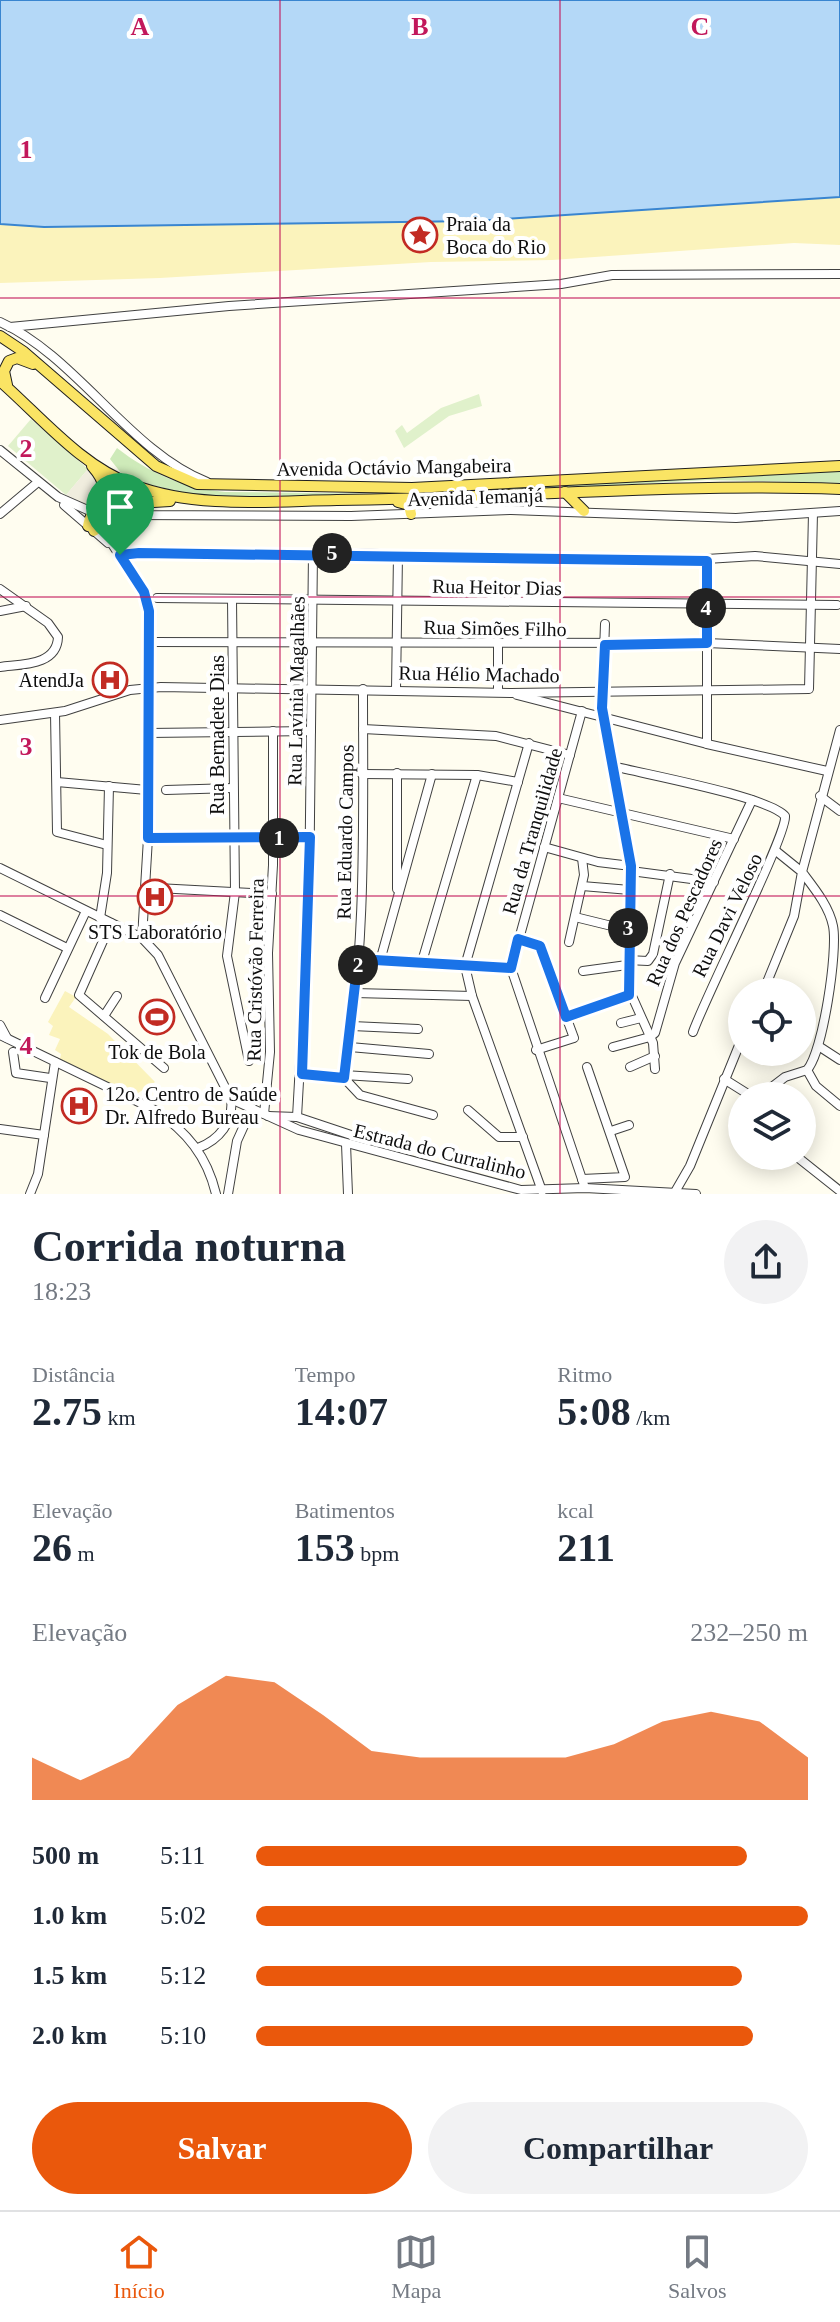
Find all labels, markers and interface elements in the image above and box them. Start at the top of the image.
text: A [131,12,150,41]
text: B [411,12,429,41]
text: C [691,12,709,41]
text: 1 [20,135,33,164]
place label: Praia da Boca do Rio [446,213,546,258]
place icon: Praia da Boca do Rio [401,216,439,254]
text: 2 [20,434,33,463]
street label: Avenida Octávio Mangabeira [276,454,512,481]
pin [86,473,154,555]
street label: Avenida Iemanjá [407,484,543,511]
icon: arrive [98,485,142,529]
pin: 5 [312,533,352,573]
text: 5 [327,540,338,565]
street label: Rua Heitor Dias [432,575,562,599]
pin: 4 [686,588,726,628]
text: 4 [701,595,712,620]
street label: Rua Lavínia Magalhães [283,596,310,786]
street label: Rua Simões Filho [423,616,567,640]
street label: Rua Bernadete Dias [206,655,228,815]
hospital icon: AtendJa [91,661,129,699]
street label: Rua Hélio Machado [398,662,560,686]
place label: AtendJa [18,669,84,691]
text: 3 [20,732,33,761]
street label: Rua Eduardo Campos [332,744,359,920]
street label: Rua da Tranquilidade [498,745,567,917]
pin: 1 [259,818,299,858]
text: 1 [274,825,285,850]
street label: Rua dos Pescadores [642,835,726,989]
street label: Rua Davi Veloso [687,849,767,981]
hospital icon: STS Laboratório [136,878,174,916]
street label: Rua Cristóvão Ferreira [242,878,268,1062]
pin: 3 [608,908,648,948]
text: 3 [623,915,634,940]
place label: STS Laboratório [88,921,222,943]
pin: 2 [338,945,378,985]
text: 2 [353,952,364,977]
map controls [728,978,816,1170]
button: locate [728,978,816,1066]
sports icon: Tok de Bola [138,998,176,1036]
text: 4 [20,1031,33,1060]
place label: Tok de Bola [108,1041,206,1063]
button: layers [728,1082,816,1170]
place label: 12o. Centro de Saúde Dr. Alfredo Bureau [105,1083,277,1128]
hospital icon: 12o. Centro de Saúde Dr. Alfredo Bureau [60,1087,98,1125]
street label: Estrada do Curralinho [352,1119,528,1183]
button: share [724,1220,808,1304]
text: Corrida noturna [32,1222,346,1271]
text: 18:23 [32,1277,91,1306]
text: Distância [32,1362,115,1387]
text: Tempo [295,1362,355,1387]
text: Ritmo [557,1362,612,1387]
text: 2.75 [32,1389,102,1434]
text: 14:07 [295,1389,388,1434]
text: 5:08 [557,1389,631,1434]
text: km [102,1405,136,1430]
text: /km [631,1405,670,1430]
text: Elevação [32,1498,113,1523]
text: Batimentos [295,1498,395,1523]
text: kcal [557,1498,594,1523]
text: 26 [32,1525,72,1570]
text: 153 [295,1525,355,1570]
text: 211 [557,1525,615,1570]
text: m [72,1541,95,1566]
text: bpm [355,1541,399,1566]
text: Elevação [32,1618,127,1647]
text: 232–250 m [690,1618,808,1647]
text: 500 m [32,1841,99,1870]
text: 5:11 [160,1841,205,1870]
text: 1.0 km [32,1901,107,1930]
text: 5:02 [160,1901,206,1930]
text: 1.5 km [32,1961,107,1990]
text: 5:12 [160,1961,206,1990]
text: 2.0 km [32,2021,107,2050]
text: 5:10 [160,2021,206,2050]
button: Salvar [32,2102,412,2194]
button: Compartilhar [428,2102,808,2194]
tab: Início [113,2230,165,2304]
tab: Mapa [391,2230,441,2304]
tab: Salvos [668,2230,727,2304]

